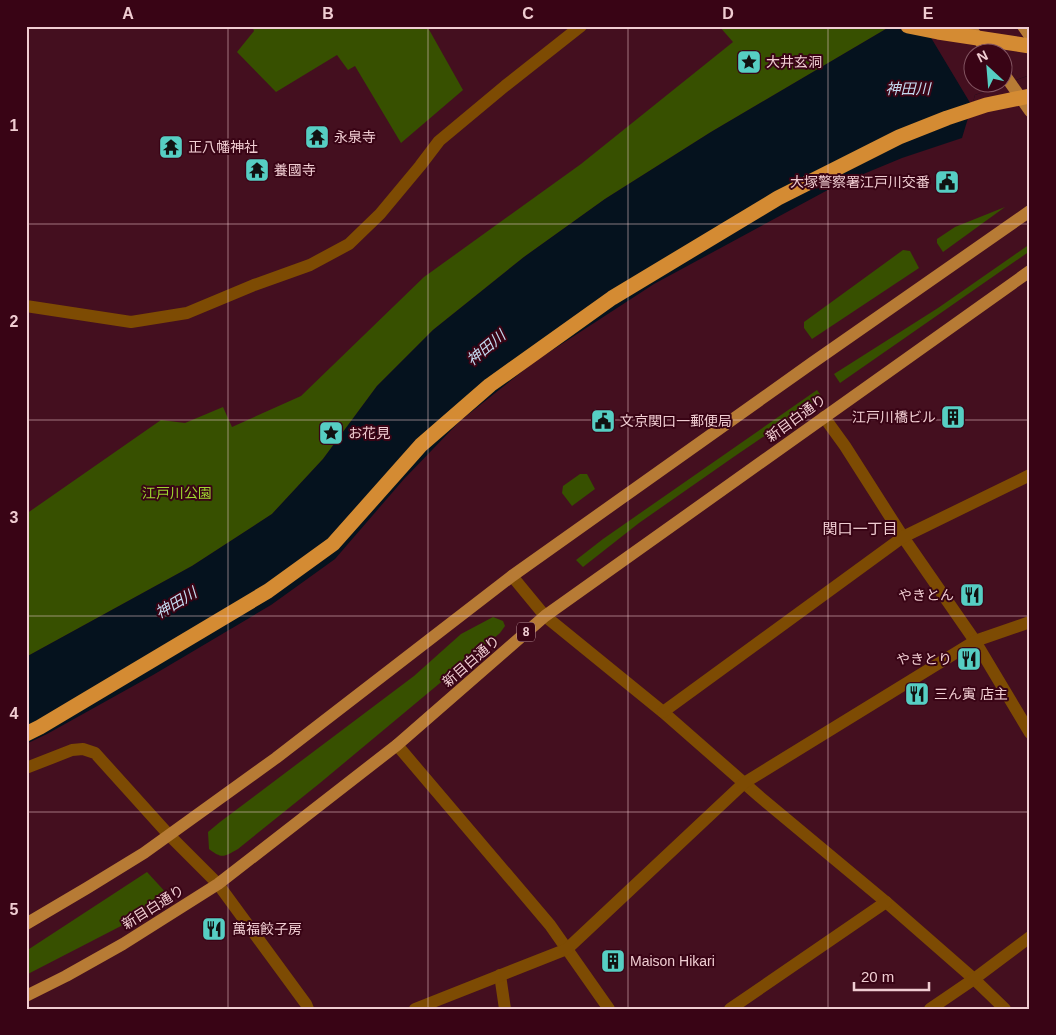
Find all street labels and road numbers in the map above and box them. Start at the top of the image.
street label: 新目白通り [763,391,829,445]
road number: 8 [517,622,535,642]
street label: 新目白通り [439,632,503,690]
street label: 新目白通り [119,882,187,932]

